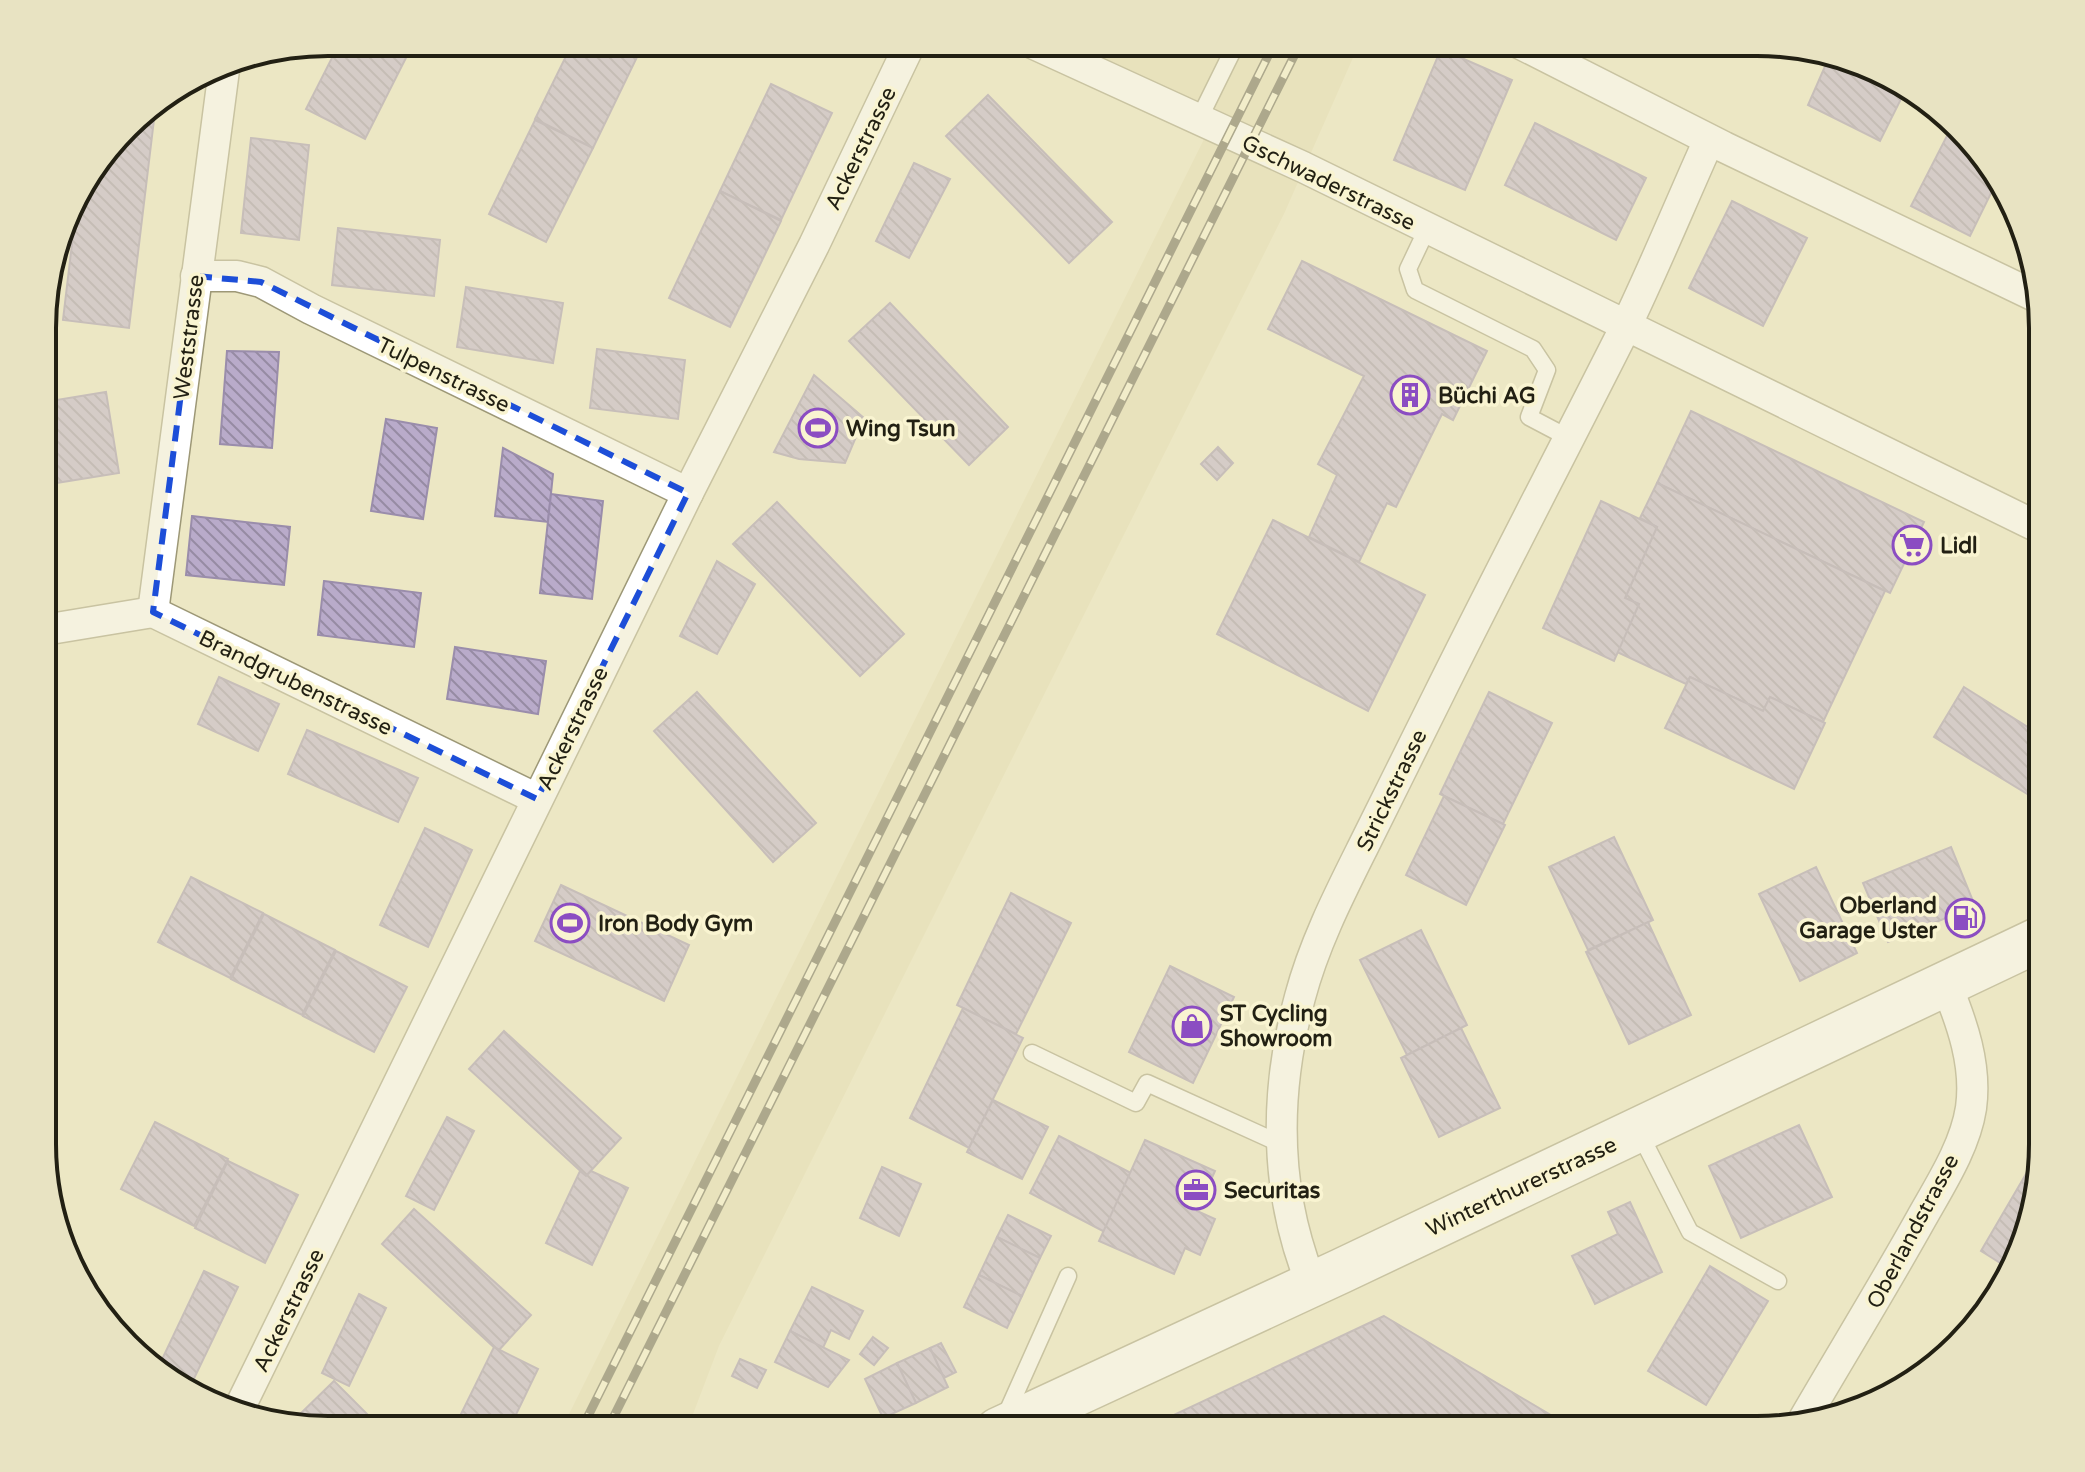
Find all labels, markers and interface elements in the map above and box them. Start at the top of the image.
street label: Ackerstrasse [820,83,902,214]
street label: Gschwaderstrasse [1238,130,1420,236]
street label: Weststrasse [168,273,210,401]
street label: Tulpenstrasse [373,332,514,418]
building icon: Büchi AG [1389,374,1431,416]
place label: Büchi AG [1438,383,1536,409]
sports icon: Wing Tsun [797,407,839,449]
place label: Wing Tsun [846,416,956,442]
supermarket icon: Lidl [1891,524,1933,566]
place label: Lidl [1940,533,1978,559]
street label: Brandgrubenstrasse [195,625,396,741]
street label: Ackerstrasse [532,663,614,794]
street label: Strickstrasse [1351,725,1433,856]
place label: Oberland Garage Uster [1799,893,1938,944]
fuel station icon: Oberland Garage Uster [1944,897,1986,939]
sports icon: Iron Body Gym [549,902,591,944]
place label: Iron Body Gym [598,911,753,937]
place label: ST Cycling Showroom [1220,1001,1332,1052]
shop icon: ST Cycling Showroom [1171,1005,1213,1047]
street label: Winterthurerstrasse [1422,1131,1621,1242]
street label: Oberlandstrasse [1861,1150,1964,1313]
office icon: Securitas [1175,1169,1217,1211]
place label: Securitas [1224,1178,1321,1204]
street label: Ackerstrasse [248,1245,330,1376]

